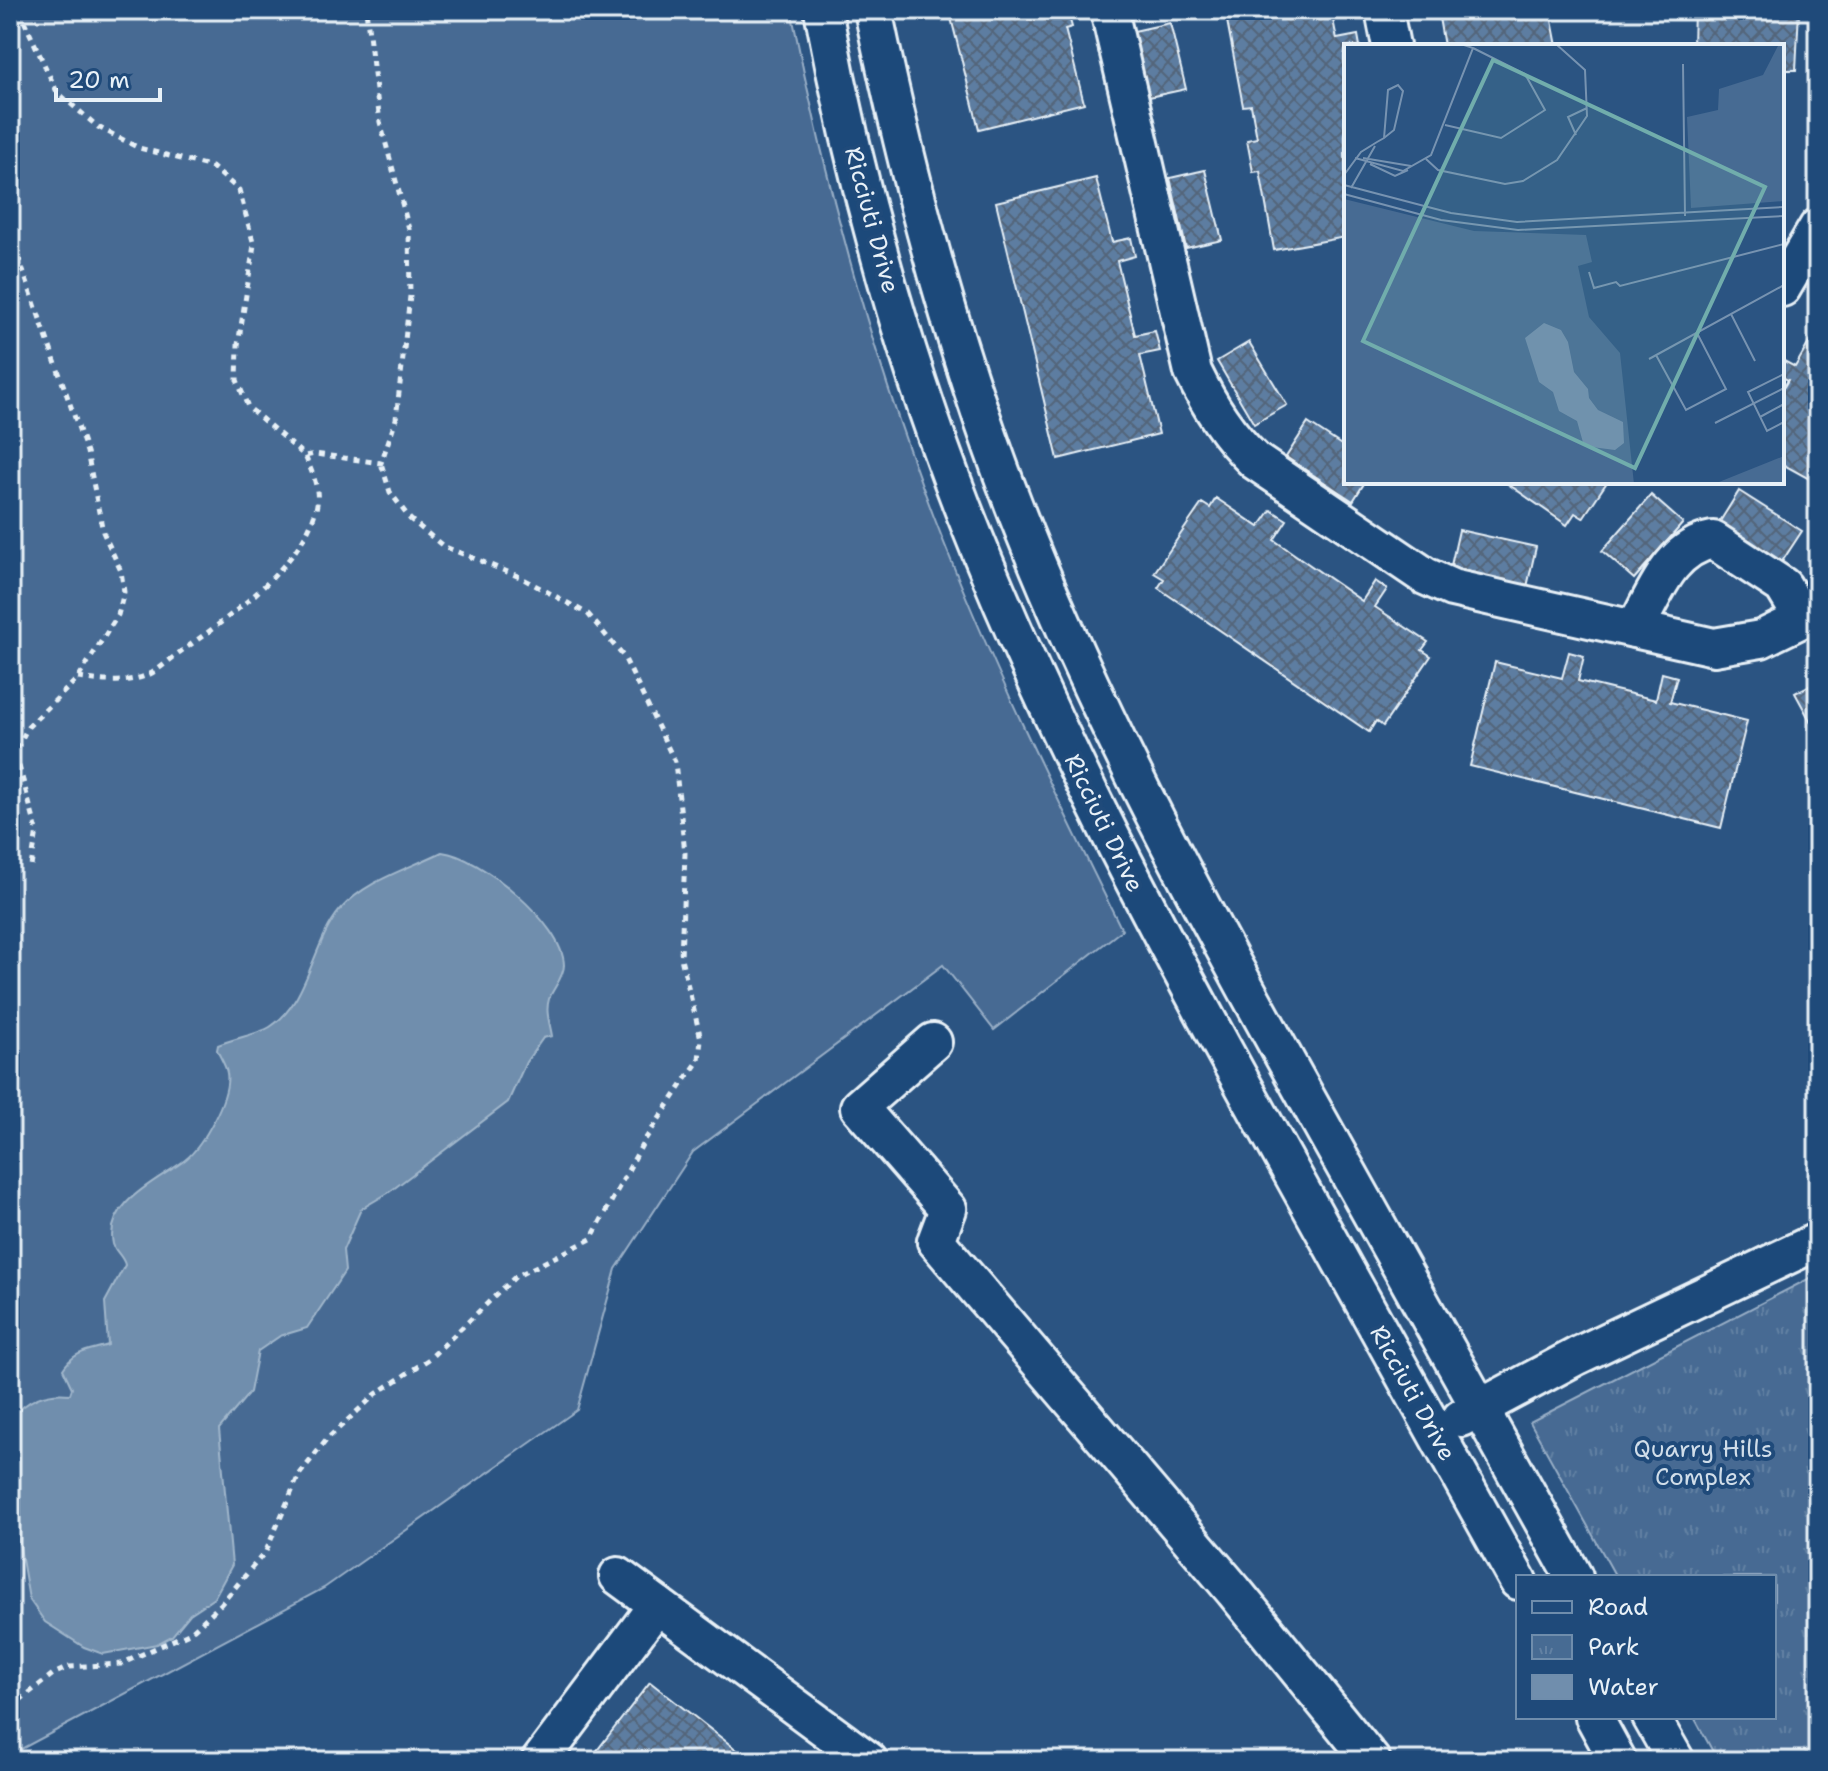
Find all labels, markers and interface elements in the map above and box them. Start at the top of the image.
inset map [1344,44,1784,484]
scale bar [56,52,160,102]
text: 20 m [68,64,130,96]
street label: Ricciuti Drive [837,143,907,297]
street label: Ricciuti Drive [1057,749,1151,897]
street label: Ricciuti Drive [1363,1320,1463,1466]
park label: Quarry Hills Complex [1633,1433,1773,1493]
legend [1516,1575,1776,1719]
text: Road [1588,1591,1648,1623]
text: Park [1588,1631,1640,1663]
text: Water [1588,1671,1659,1703]

